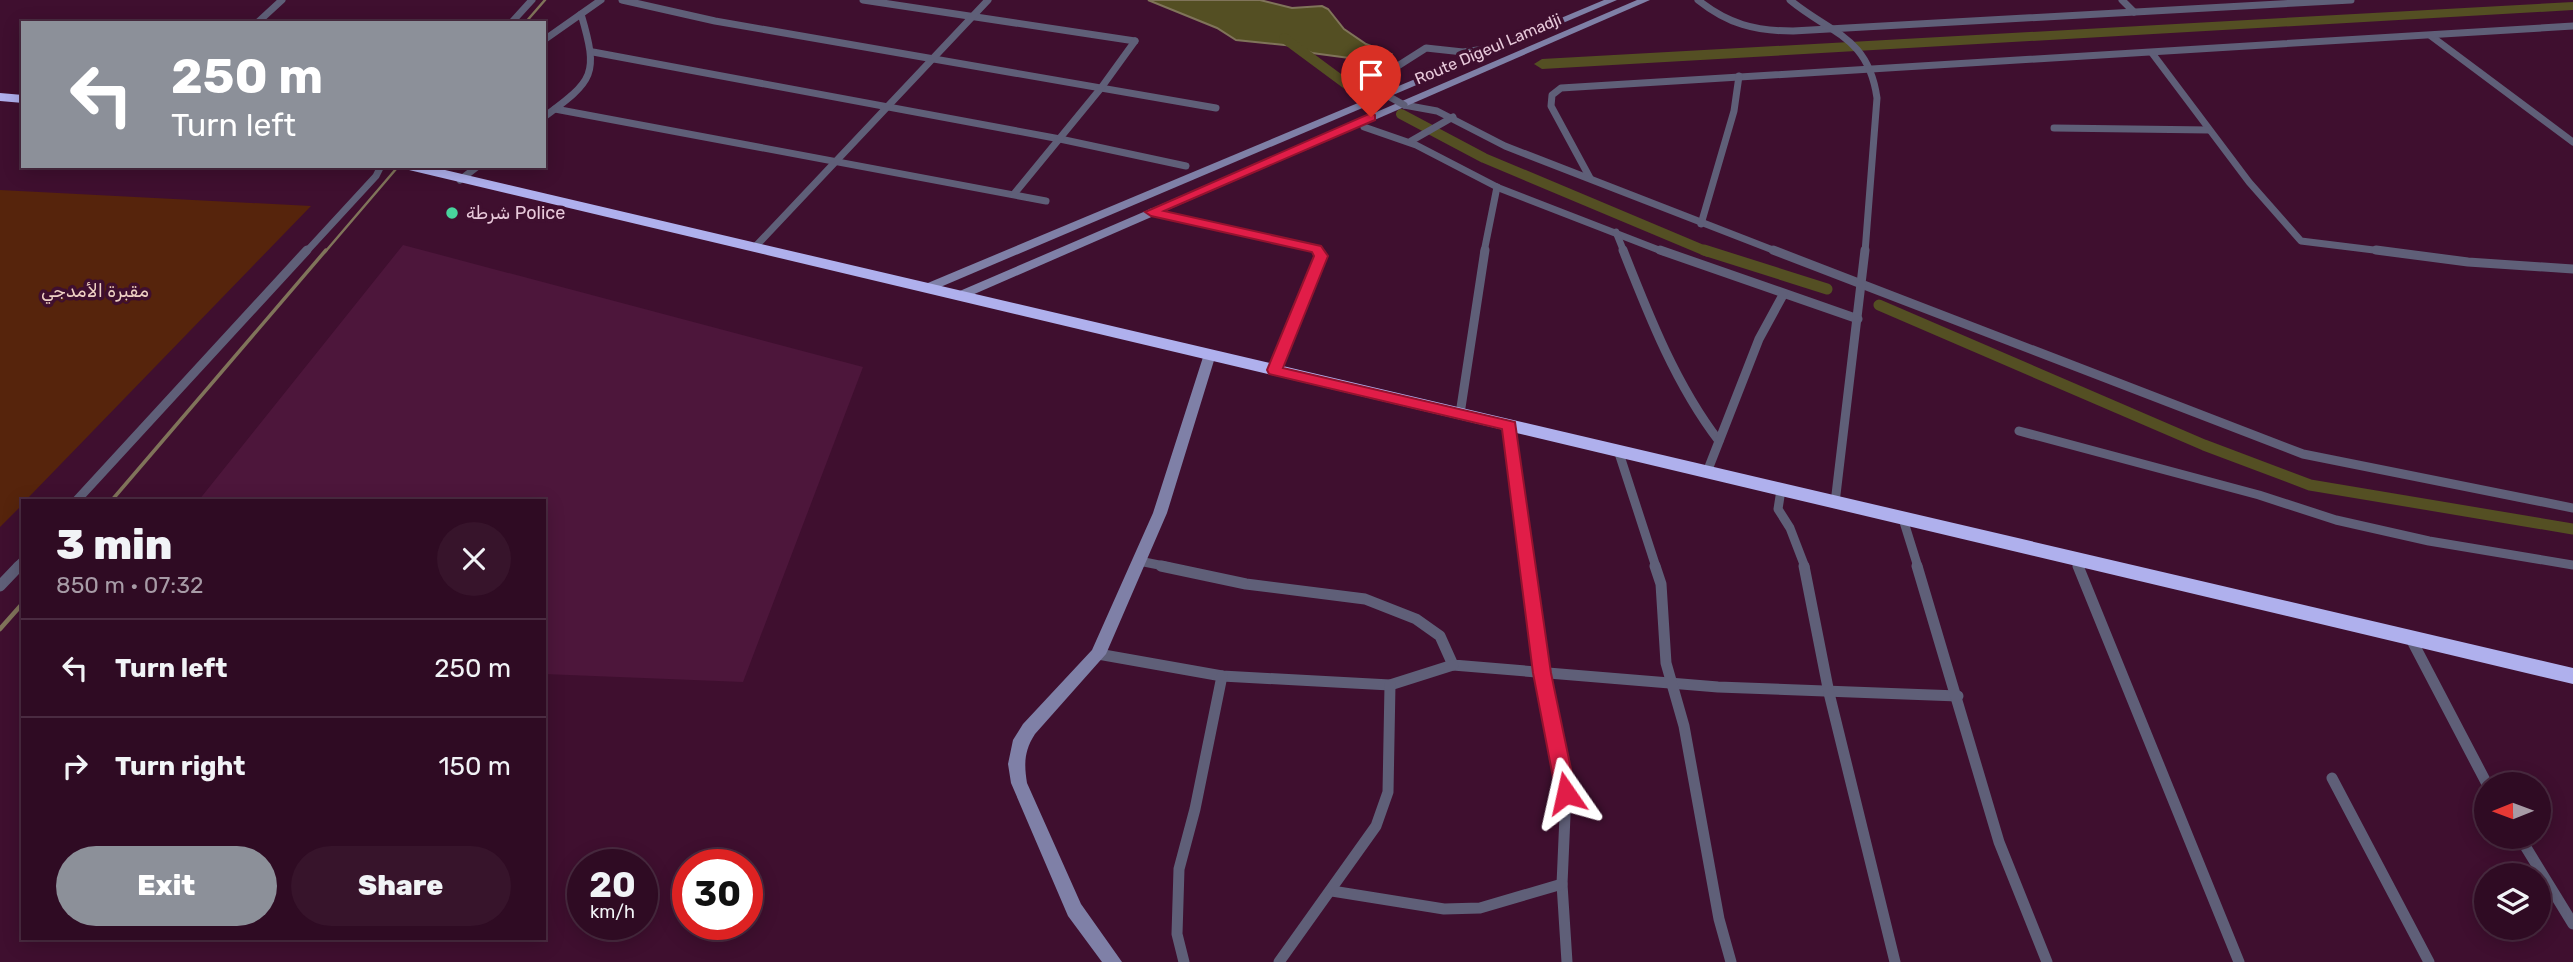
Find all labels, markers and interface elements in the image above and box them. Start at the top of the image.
street label: Route Digeul Lamadji [1412,9,1564,89]
pin [1341,45,1401,117]
text: 250 m [171,47,323,105]
icon: left [56,49,147,140]
icon: arrive [1352,56,1390,94]
text: Turn left [171,106,296,144]
place label: شرطة Police [466,202,565,224]
marker: شرطة Police [444,205,460,221]
park label: مقبرة الأمدجي [41,280,149,304]
text: 3 min [56,520,172,570]
button: close [437,522,511,596]
text: 850 m · 07:32 [56,571,203,599]
icon: left [56,649,94,687]
text: Turn left [115,653,227,684]
text: 250 m [434,653,511,684]
icon: right [56,747,94,785]
text: Turn right [115,751,245,782]
text: 150 m [438,751,511,782]
position arrow [1529,756,1603,830]
north arrow [2474,772,2552,849]
map controls [2474,772,2551,940]
button: Exit [56,846,277,926]
button: Share [291,846,511,926]
speed limit sign: 30 [672,849,763,940]
button: layers [2474,863,2551,940]
text: 20 [589,864,636,906]
text: km/h [590,901,635,923]

